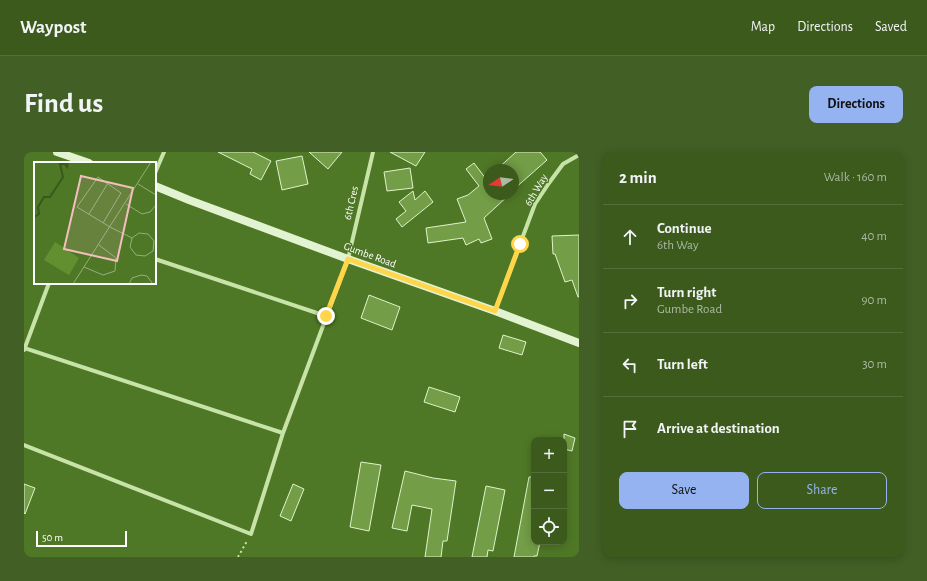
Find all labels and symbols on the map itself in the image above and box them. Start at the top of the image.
inset map [34,162,156,284]
north arrow [483,164,519,200]
street label: 6th Way [522,172,550,208]
street label: 6th Cres [342,185,360,221]
route start [511,235,529,253]
street label: Gumbe Road [342,240,398,270]
route end [317,307,335,325]
scale bar [36,529,127,548]

